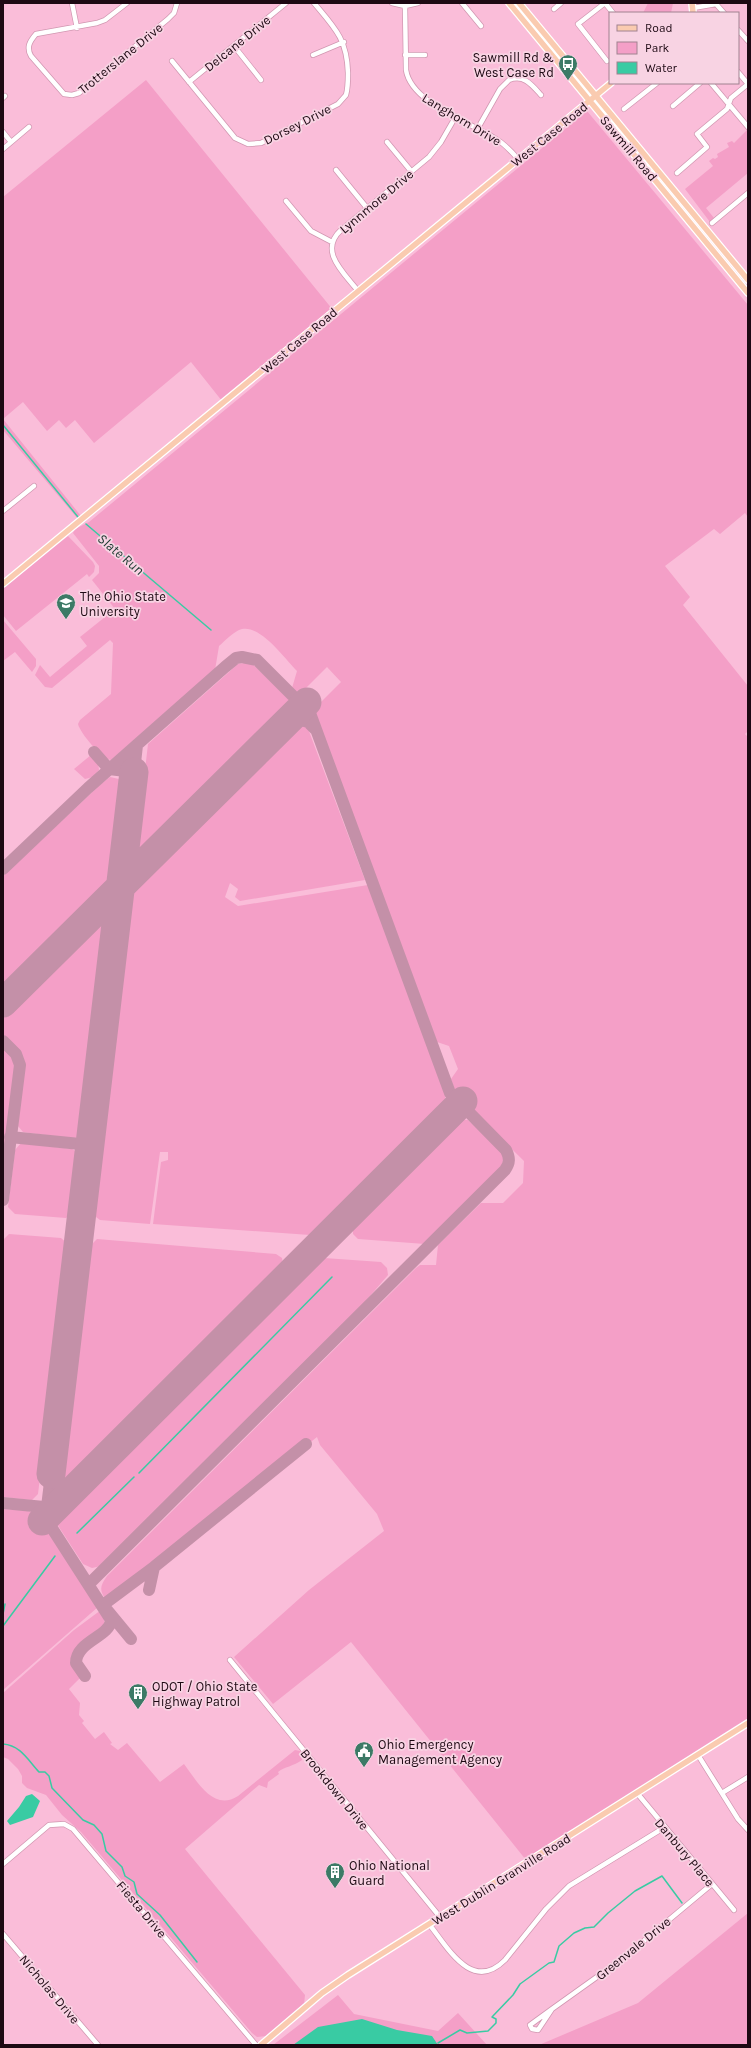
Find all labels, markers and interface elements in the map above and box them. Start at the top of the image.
street label: Delcane Drive [201,12,274,75]
legend [609,12,739,84]
street label: Trotterslane Drive [75,20,166,97]
text: Road [645,21,673,35]
text: Park [645,41,670,55]
place label: Sawmill Rd & West Case Rd [473,50,554,80]
bus stop icon: Sawmill Rd & West Case Rd [557,53,579,81]
text: Water [645,61,678,75]
street label: Langhorn Drive [420,90,504,149]
street label: West Case Road [508,99,591,170]
street label: Dorsey Drive [261,101,334,148]
street label: Sawmill Road [597,113,660,184]
street label: Lynnmore Drive [336,166,416,237]
street label: West Case Road [258,304,340,376]
water label: Slate Run [94,530,147,579]
place label: The Ohio State University [80,589,166,619]
school or university icon: The Ohio State University [55,592,77,620]
place label: ODOT / Ohio State Highway Patrol [152,1679,258,1709]
building icon: ODOT / Ohio State Highway Patrol [127,1682,149,1710]
place label: Ohio Emergency Management Agency [378,1737,502,1767]
public building icon: Ohio Emergency Management Agency [353,1740,375,1768]
street label: Brookdown Drive [297,1746,372,1833]
street label: Danbury Place [652,1815,718,1890]
street label: West Dublin Granville Road [429,1830,573,1928]
place label: Ohio National Guard [349,1858,430,1888]
building icon: Ohio National Guard [324,1861,346,1889]
street label: Fiesta Drive [113,1878,170,1941]
street label: Greenvale Drive [593,1913,674,1983]
street label: Nicholas Drive [16,1952,83,2027]

